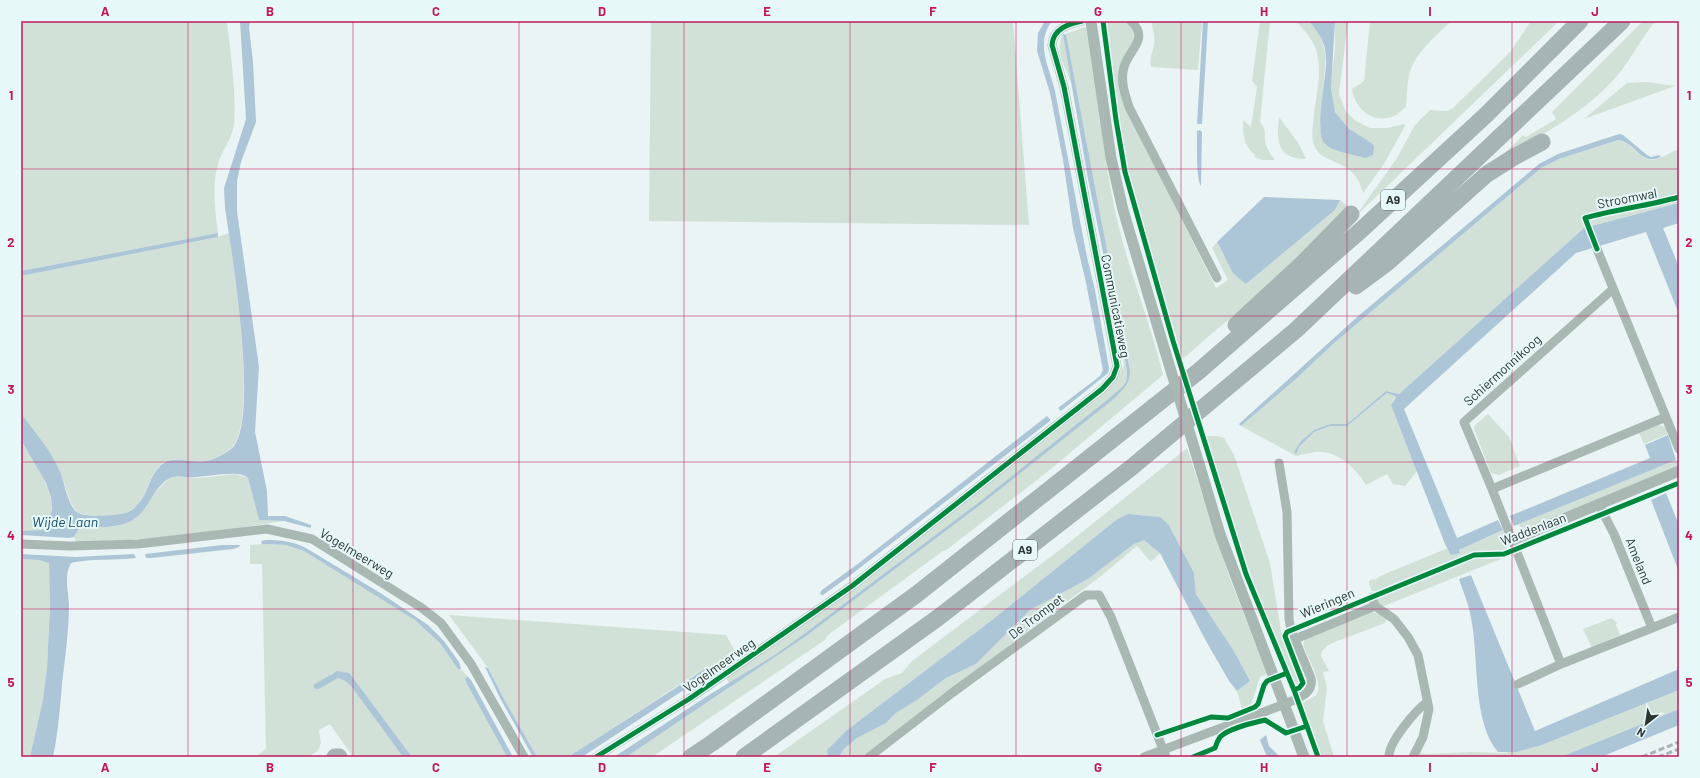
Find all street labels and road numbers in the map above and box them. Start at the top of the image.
street label: Stroomwal [1596,184,1658,212]
road number: A9 [1381,190,1405,210]
street label: Communicatieweg [1098,253,1134,359]
street label: Schiermonnikoog [1460,331,1544,409]
street label: Waddenlaan [1498,509,1568,549]
street label: Vogelmeerweg [317,525,397,581]
street label: Ameland [1622,535,1656,587]
road number: A9 [1013,540,1037,560]
street label: Wieringen [1297,584,1357,622]
street label: De Trompet [1005,590,1067,642]
street label: Vogelmeerweg [680,634,758,696]

